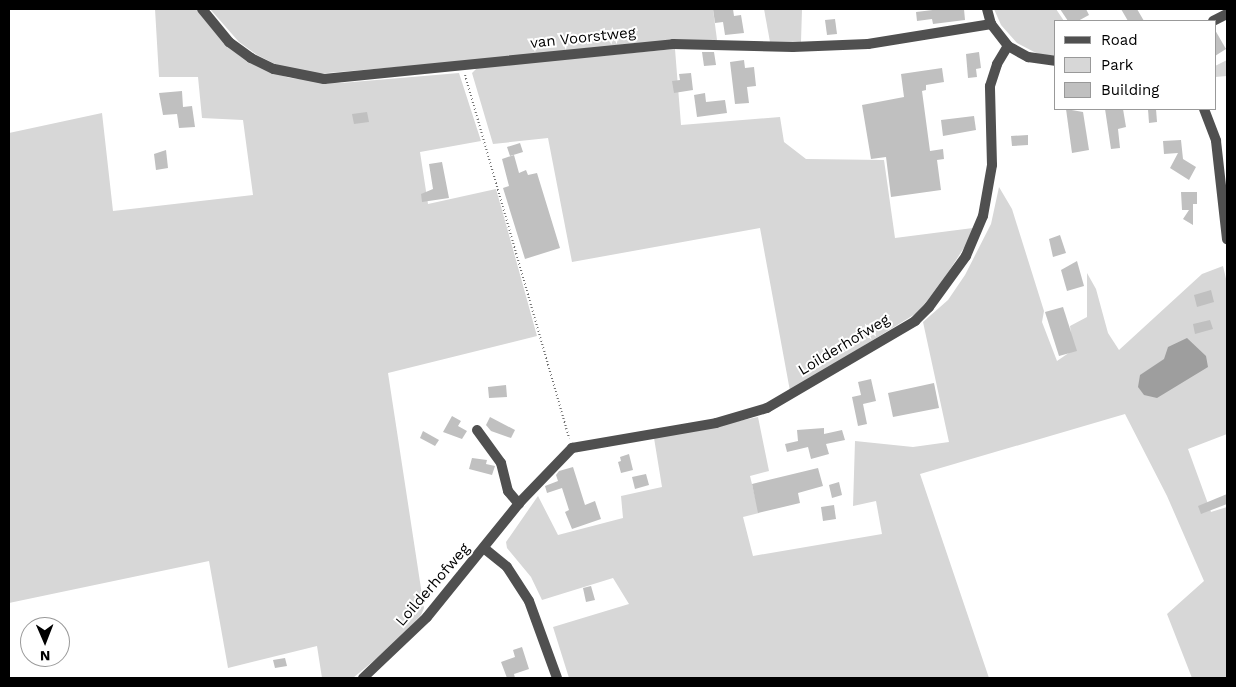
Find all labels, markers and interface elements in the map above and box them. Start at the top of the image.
legend [1054,20,1216,110]
street label: van Voorstweg [529,23,637,53]
text: Road [1101,31,1138,49]
text: Park [1101,56,1133,74]
text: Building [1101,81,1159,99]
street label: Loilderhofweg [795,311,893,379]
street label: Loilderhofweg [392,540,474,630]
north arrow [20,617,70,667]
text: N [40,648,51,664]

